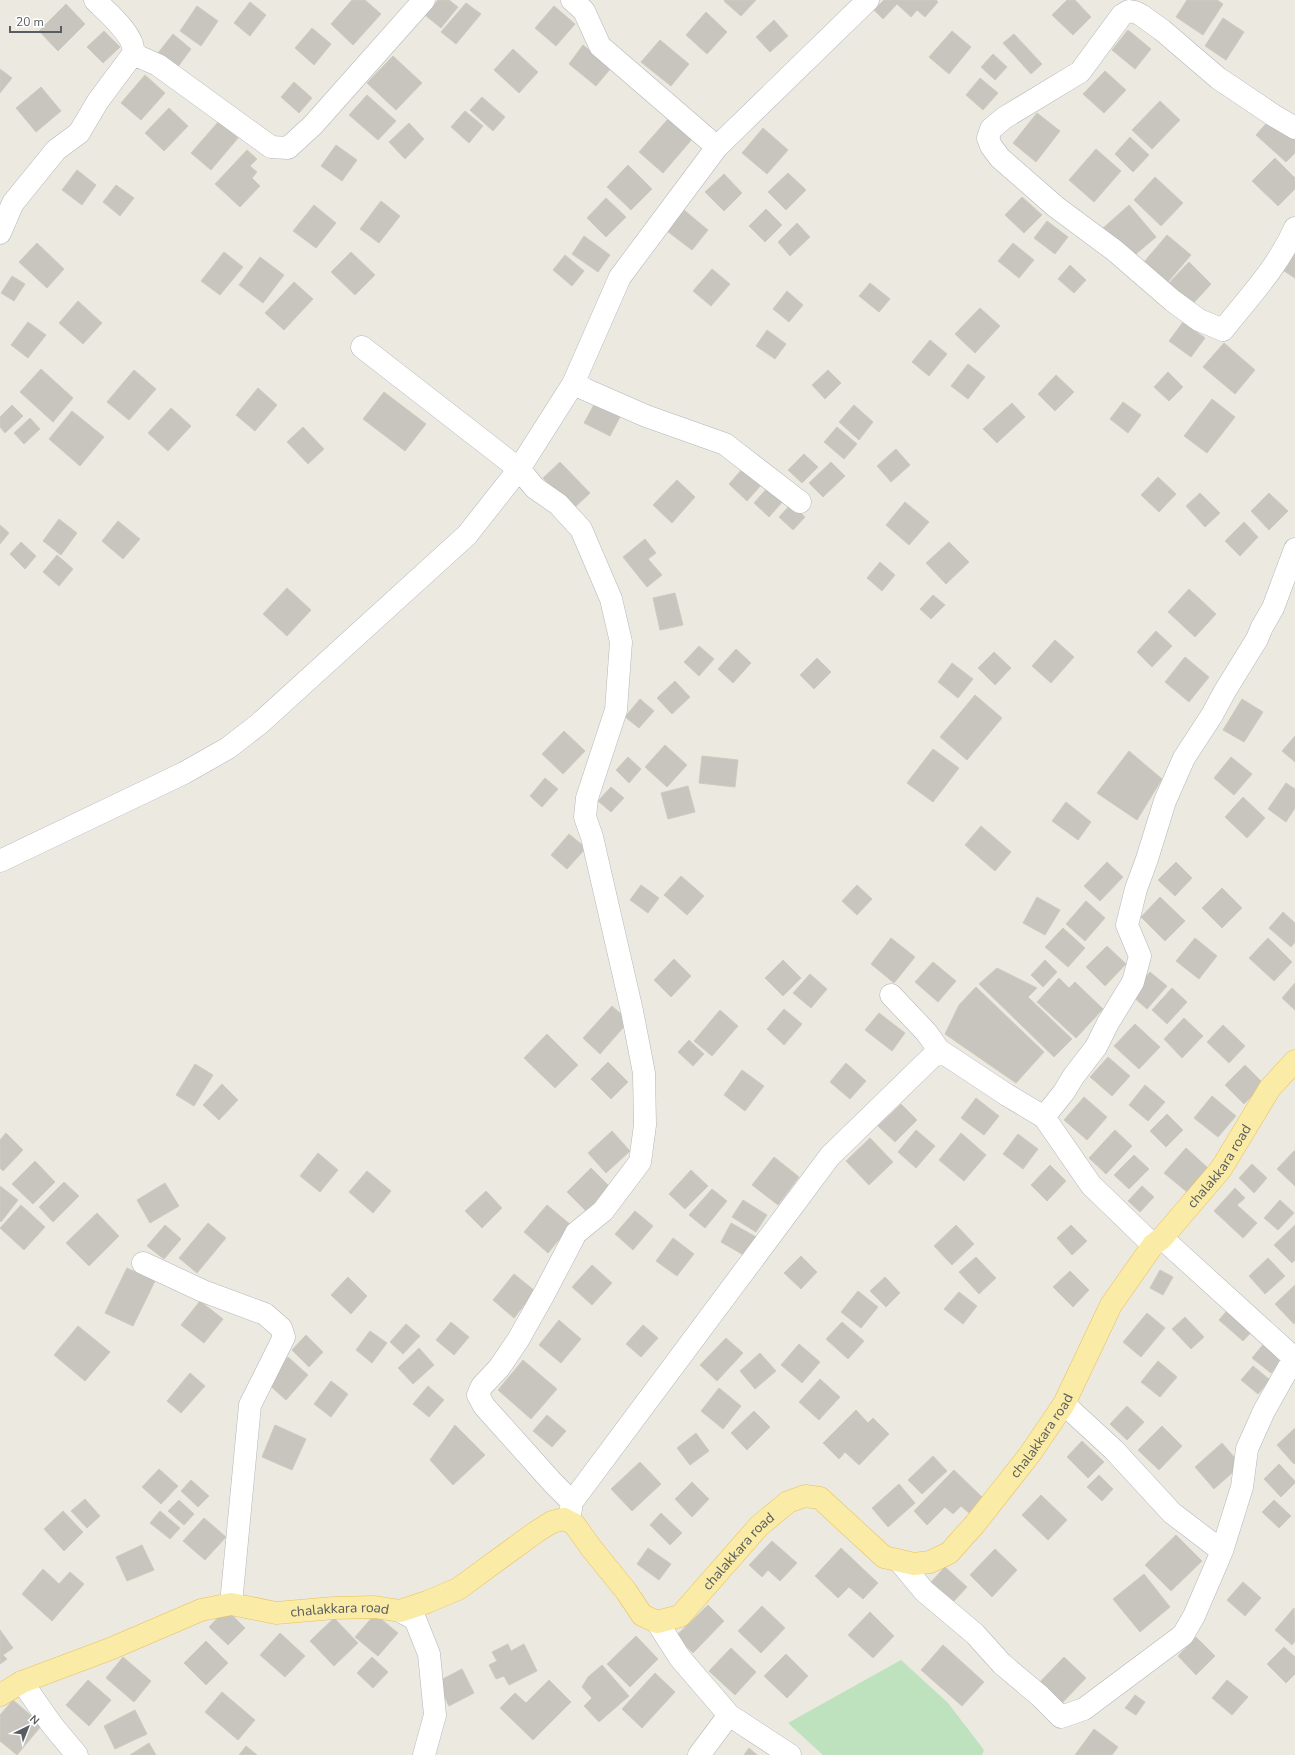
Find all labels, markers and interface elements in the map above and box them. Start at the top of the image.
scale bar [10,8,61,34]
text: 20 m [16,14,44,30]
street label: chalakkara road [1183,1121,1256,1212]
street label: chalakkara road [1006,1390,1078,1482]
street label: chalakkara road [698,1508,779,1594]
street label: chalakkara road [290,1598,391,1622]
north arrow [8,1707,48,1747]
text: N [26,1712,43,1728]

